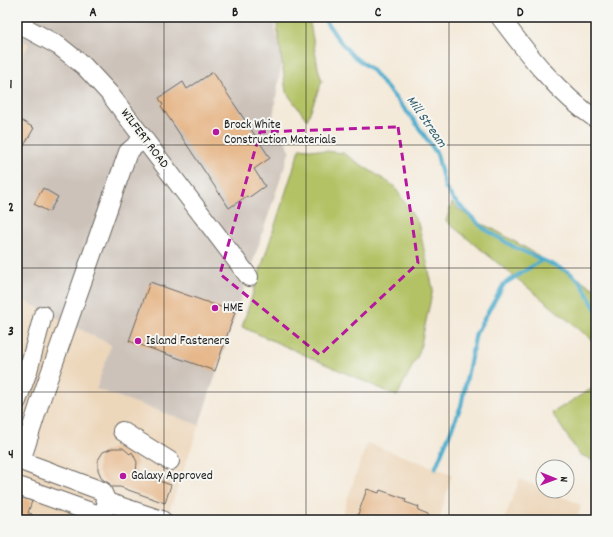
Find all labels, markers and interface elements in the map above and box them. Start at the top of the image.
text: A [89,4,97,23]
text: B [232,4,238,23]
text: C [375,4,382,23]
text: D [517,4,524,23]
text: 1 [10,76,13,95]
water label: Mill Stream [401,92,451,152]
street label: WILFERT ROAD [115,105,173,173]
place label: Brock White Construction Materials [224,116,336,150]
marker: Brock White Construction Materials [211,127,221,137]
text: 2 [8,199,14,218]
place label: HME [223,299,243,318]
marker: HME [210,303,220,313]
text: 3 [8,323,14,342]
place label: Island Fasteners [146,332,230,351]
marker: Island Fasteners [133,336,143,346]
text: 4 [8,446,14,465]
north arrow [535,459,575,499]
place label: Galaxy Approved [131,467,213,486]
marker: Galaxy Approved [118,471,128,481]
text: N [555,476,571,483]

